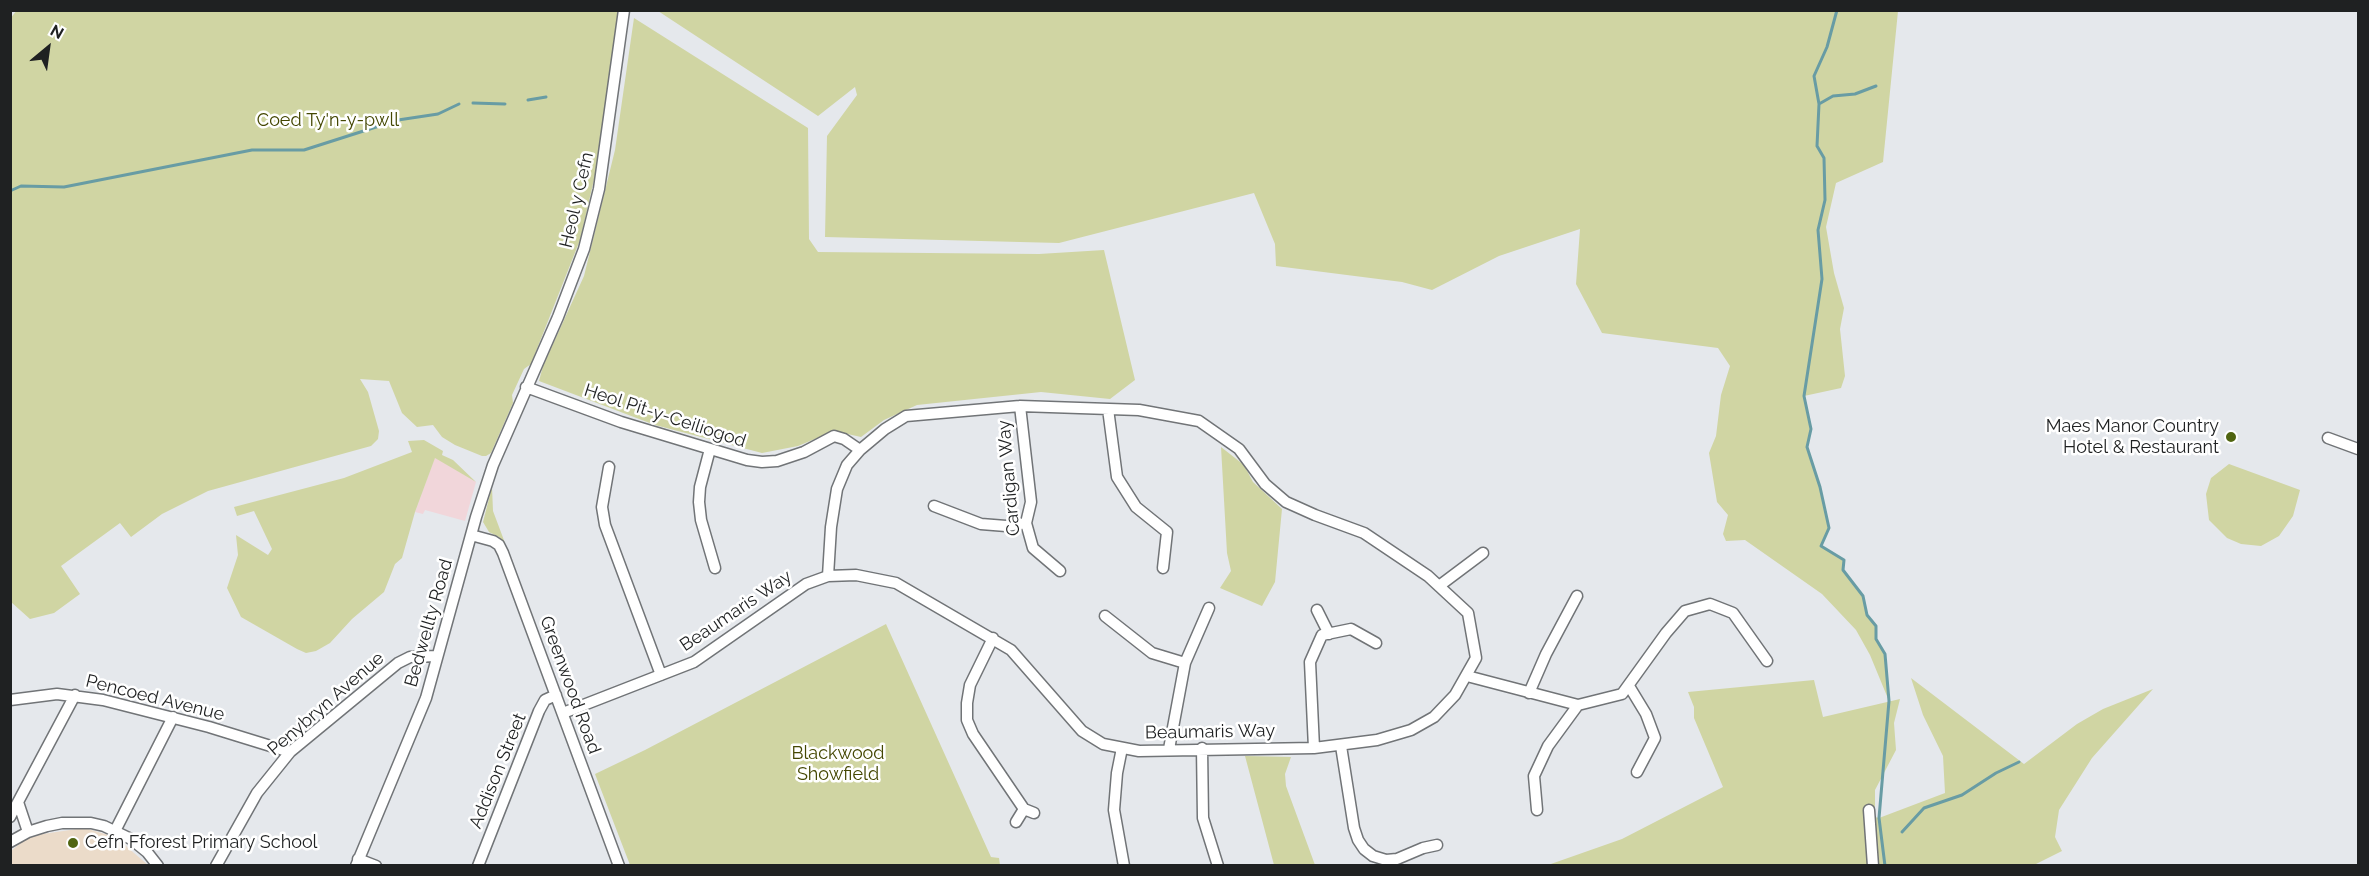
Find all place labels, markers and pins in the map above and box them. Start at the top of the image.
place label: Maes Manor Country Hotel & Restaurant [2046,416,2219,458]
marker: Maes Manor Country Hotel & Restaurant [2224,430,2238,444]
place label: Cefn Fforest Primary School [85,832,317,854]
marker: Cefn Fforest Primary School [66,836,80,850]

